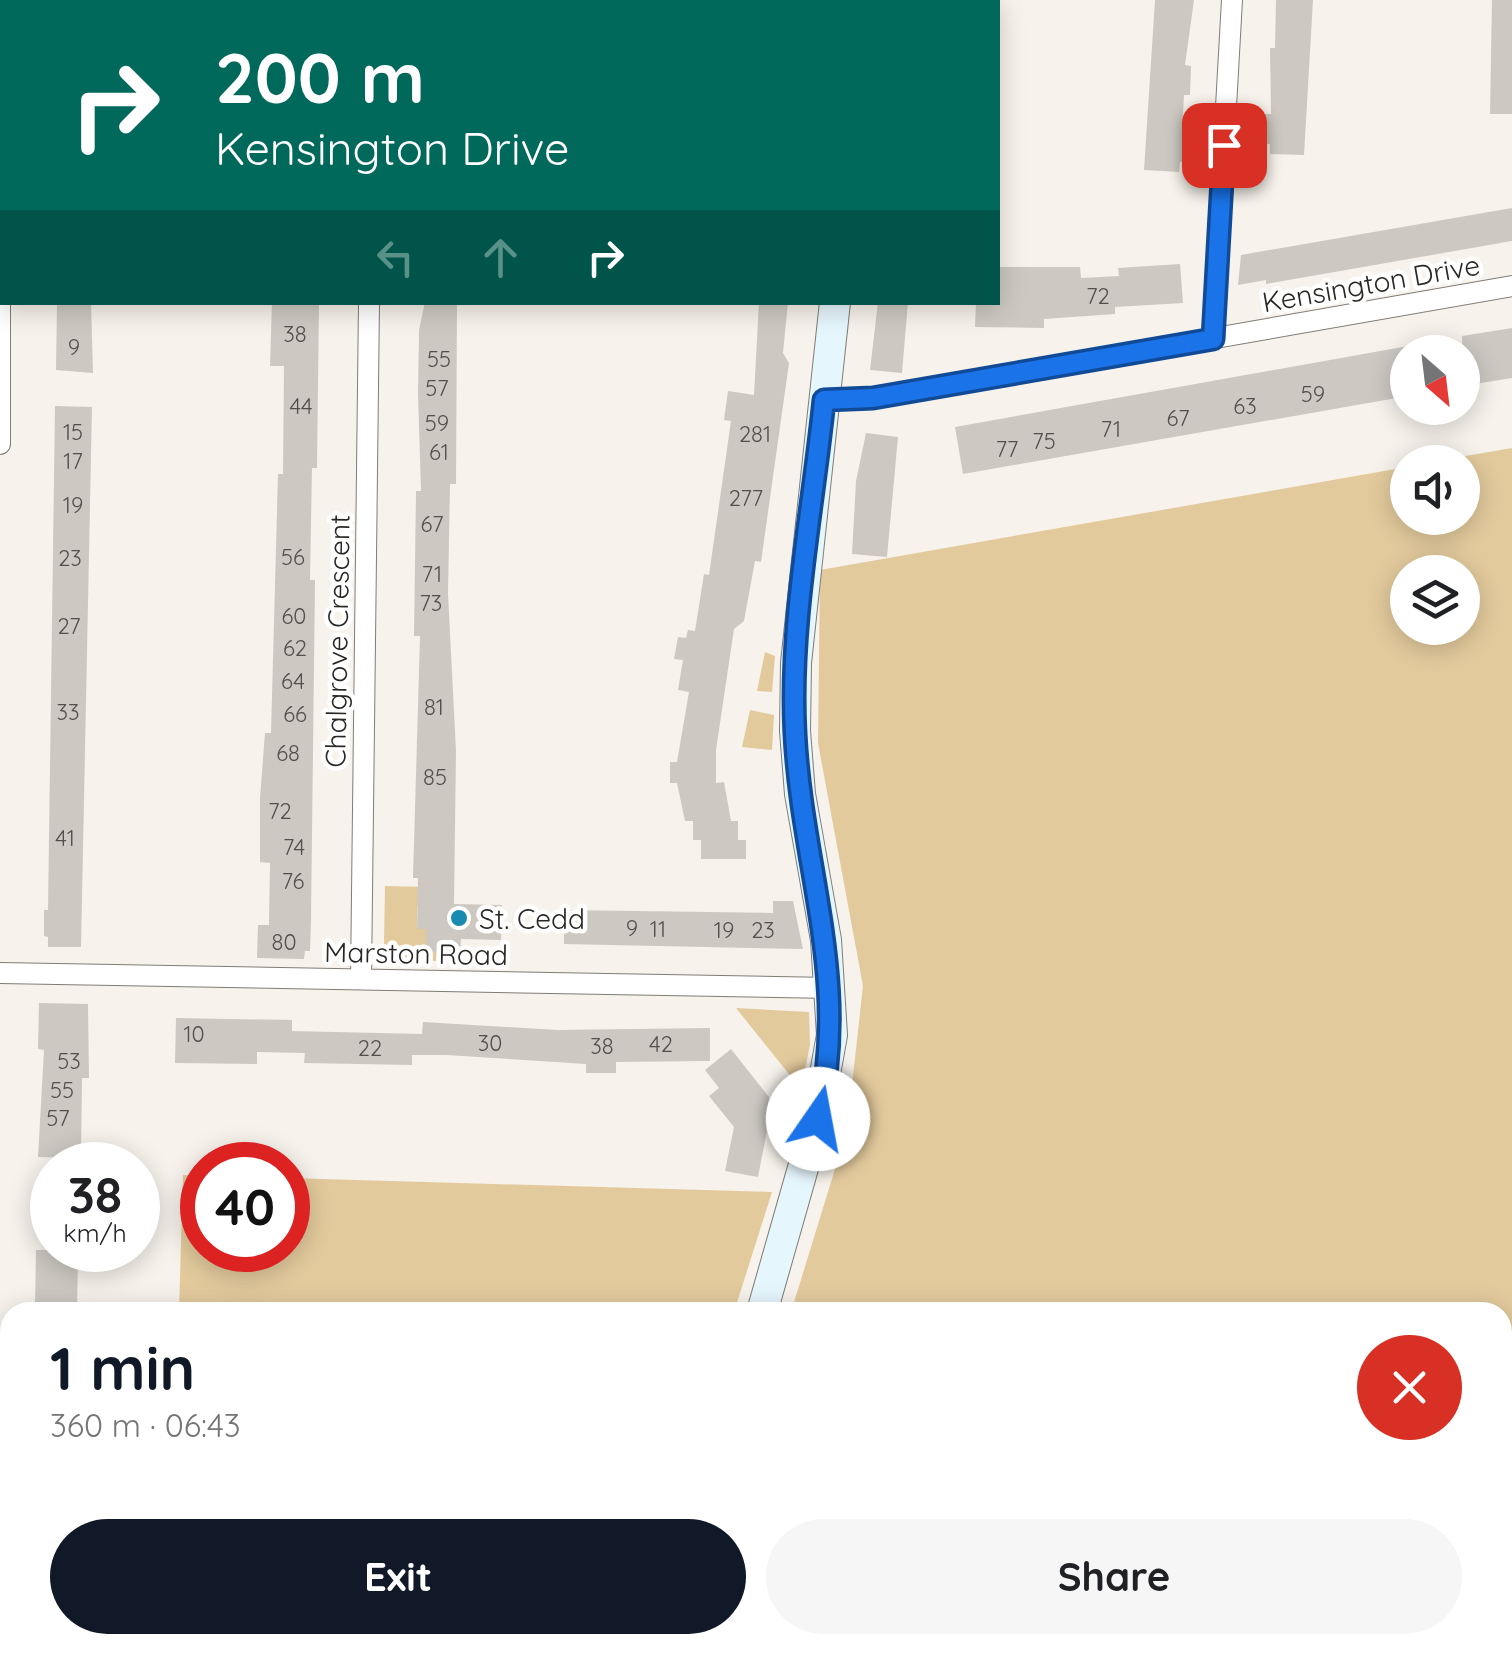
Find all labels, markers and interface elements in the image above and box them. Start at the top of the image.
text: 200 m [215,33,425,121]
icon: right [50,40,180,170]
pin [1182,103,1267,188]
icon: arrive [1197,118,1252,173]
text: Kensington Drive [215,120,570,176]
icon: left [368,230,423,285]
icon: ahead [473,230,528,285]
icon: right [578,230,633,285]
street label: Kensington Drive [1259,247,1483,319]
house number: 72 [1086,282,1110,310]
house number: 38 [283,320,307,348]
house number: 9 [68,333,80,361]
north arrow [1390,335,1480,425]
map controls [1390,335,1480,645]
house number: 55 [427,345,451,373]
house number: 57 [425,374,449,402]
house number: 59 [1301,380,1325,408]
house number: 44 [289,392,313,420]
house number: 63 [1233,392,1257,420]
house number: 67 [1166,404,1190,432]
house number: 59 [425,409,449,437]
house number: 71 [1101,415,1121,443]
house number: 15 [63,418,83,446]
house number: 281 [739,420,771,448]
house number: 75 [1032,427,1056,455]
house number: 77 [996,435,1018,463]
house number: 61 [429,438,449,466]
button: sound [1390,445,1480,535]
house number: 17 [63,447,83,475]
house number: 277 [729,484,763,512]
house number: 19 [63,491,83,519]
house number: 67 [420,510,444,538]
street label: Chalgrove Crescent [317,514,357,768]
house number: 56 [281,543,305,571]
house number: 23 [58,544,82,572]
button: layers [1390,555,1480,645]
house number: 71 [422,560,442,588]
house number: 73 [420,589,442,617]
house number: 60 [282,602,306,630]
house number: 27 [57,612,81,640]
house number: 62 [283,634,307,662]
house number: 64 [281,667,305,695]
house number: 81 [424,693,444,721]
house number: 33 [56,698,80,726]
house number: 66 [283,700,307,728]
house number: 68 [276,739,300,767]
house number: 85 [423,763,447,791]
house number: 72 [268,797,292,825]
house number: 41 [55,824,75,852]
house number: 74 [283,833,305,861]
house number: 76 [282,867,304,895]
place label: St. Cedd [479,901,585,936]
marker: St. Cedd [448,907,470,929]
house number: 9 [626,914,638,942]
house number: 11 [650,915,666,943]
house number: 19 [714,916,734,944]
house number: 23 [751,916,775,944]
house number: 80 [272,928,296,956]
street label: Marston Road [324,934,508,972]
house number: 10 [183,1020,205,1048]
house number: 30 [478,1029,502,1057]
house number: 42 [649,1030,673,1058]
house number: 38 [590,1032,614,1060]
house number: 22 [358,1034,382,1062]
house number: 53 [57,1047,81,1075]
position arrow [766,1067,870,1171]
house number: 55 [50,1076,74,1104]
house number: 57 [46,1104,70,1132]
speed limit sign: 40 [180,1142,310,1272]
text: 38 [68,1163,122,1226]
text: km/h [63,1217,127,1248]
text: 1 min [50,1330,195,1405]
button: close [1357,1335,1462,1440]
text: 360 m · 06:43 [50,1405,241,1445]
button: Exit [50,1519,746,1634]
button: Share [766,1519,1462,1634]

